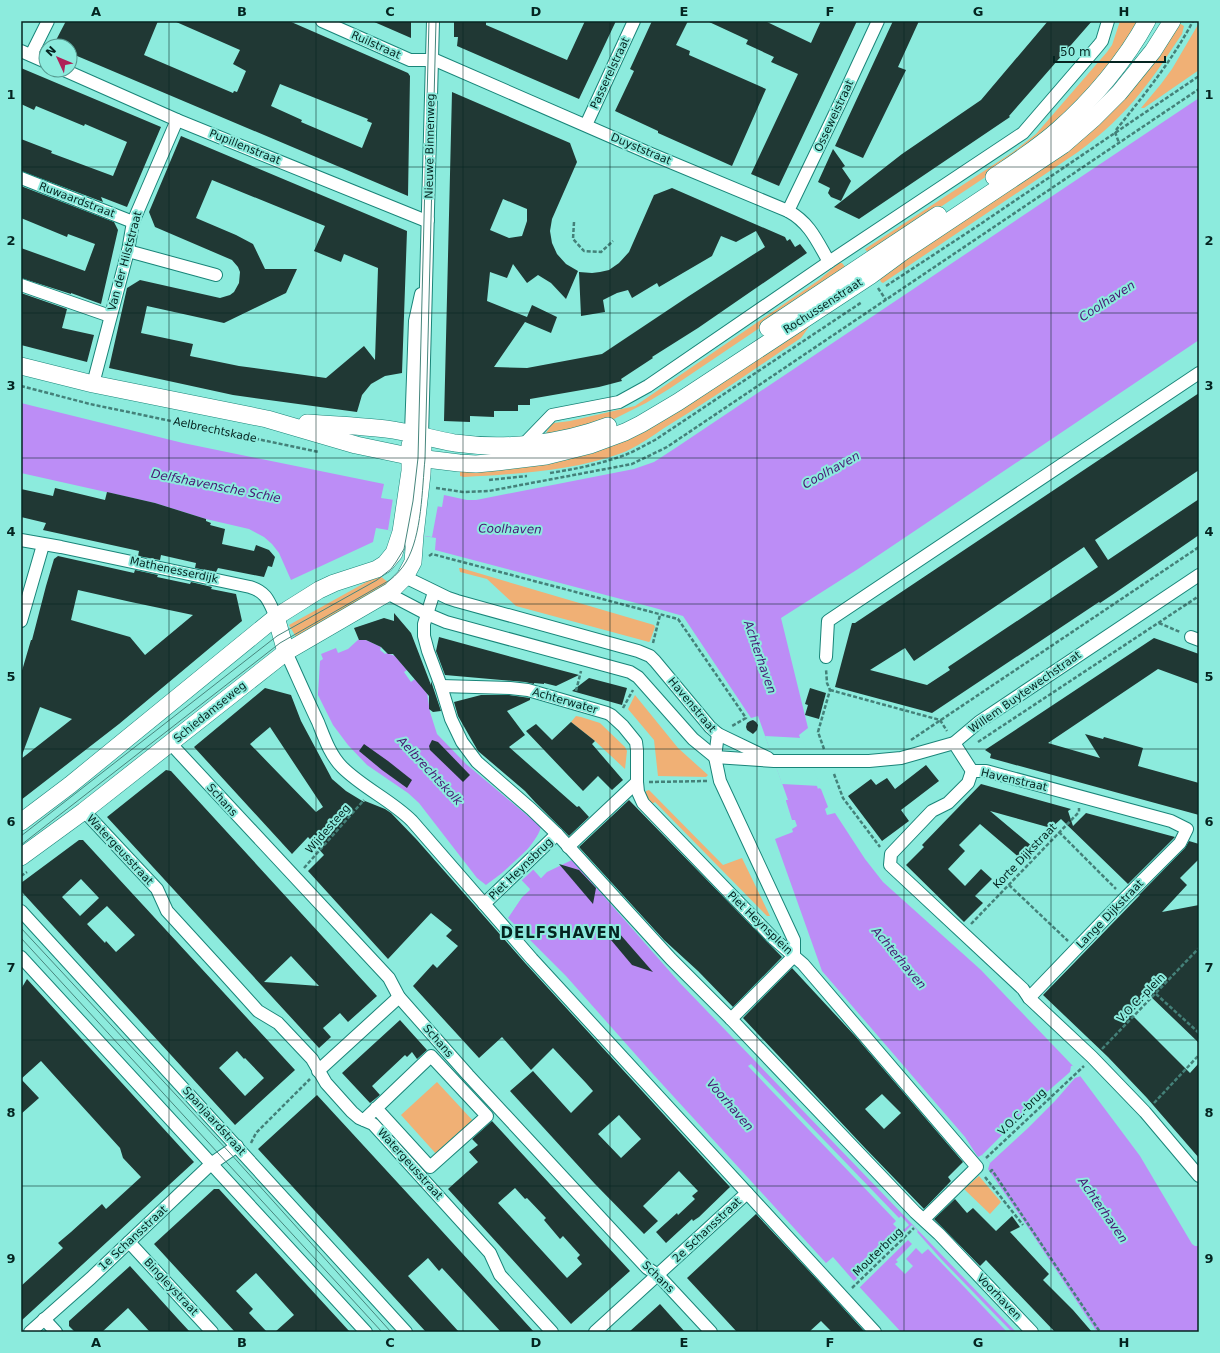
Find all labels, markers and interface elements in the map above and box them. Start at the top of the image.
text: A [91,4,101,19]
text: B [237,4,247,19]
text: C [385,4,395,19]
text: D [531,4,542,19]
text: E [680,4,688,19]
text: F [826,4,834,19]
text: G [973,4,983,19]
text: H [1119,4,1129,19]
street label: Ruilstraat [349,28,403,62]
street label: Passerelstraat [588,34,633,111]
north arrow [38,38,78,78]
scale bar [1054,38,1165,64]
text: N [43,44,59,59]
text: 50 m [1060,45,1091,59]
street label: Osseweistraat [812,77,857,154]
text: 1 [6,87,16,102]
text: 1 [1204,87,1214,102]
street label: Nieuwe Binnenweg [423,93,437,199]
street label: Pupillenstraat [207,127,283,167]
street label: Duyststraat [609,130,674,168]
street label: Ruwaardstraat [37,180,117,221]
street label: Van der Hilststraat [105,209,145,312]
text: 2 [6,233,16,248]
text: 2 [1204,233,1214,248]
street label: Rochussenstraat [781,275,865,336]
water label: Coolhaven [1077,278,1137,324]
text: 3 [6,378,16,393]
text: 3 [1204,378,1214,393]
street label: Aelbrechtskade [172,415,258,445]
water label: Coolhaven [800,448,862,492]
water label: Delfshavensche Schie [150,467,282,505]
water label: Coolhaven [478,521,542,537]
text: 4 [6,524,16,539]
text: 4 [1204,524,1214,539]
street label: Mathenesserdijk [129,554,220,586]
water label: Achterhaven [741,618,779,695]
street label: Willem Buytewechstraat [966,648,1084,736]
text: 5 [6,669,16,684]
text: 5 [1204,669,1214,684]
street label: Havenstraat [665,675,719,736]
street label: Schiedamseweg [171,679,249,745]
street label: Achterwater [531,685,600,717]
water label: Aelbrechtskolk [394,733,466,809]
street label: Havenstraat [980,766,1049,794]
street label: Schans [204,781,240,819]
street label: Wijdesteeg [303,802,353,856]
street label: Watergeusstraat [84,812,156,888]
text: 6 [6,814,16,829]
text: 6 [1204,814,1214,829]
street label: Korte Dijkstraat [991,820,1060,891]
street label: Piet Heynsbrug [486,835,556,903]
street label: Lange Dijkstraat [1074,876,1147,951]
street label: Piet Heynsplein [725,889,795,957]
water label: Achterhaven [868,923,929,992]
district label: DELFSHAVEN [501,924,621,942]
text: 7 [6,960,16,975]
text: 7 [1204,960,1214,975]
street label: V.O.C.-plein [1114,971,1168,1025]
street label: Schans [420,1022,456,1060]
water label: Voorhaven [704,1076,756,1134]
street label: Spanjaardstraat [180,1084,249,1159]
street label: V.O.C.-brug [995,1086,1049,1138]
text: 8 [6,1105,16,1120]
text: 8 [1204,1105,1214,1120]
street label: Watergeusstraat [375,1126,446,1203]
water label: Achterhaven [1075,1174,1131,1245]
street label: 2e Schansstraat [670,1194,745,1265]
street label: 1e Schansstraat [96,1202,171,1273]
street label: Mouterbrug [850,1225,906,1279]
text: 9 [6,1251,16,1266]
text: 9 [1204,1251,1214,1266]
street label: Bingleystraat [141,1256,201,1319]
street label: Schans [639,1259,677,1296]
street label: Voorhaven [974,1271,1024,1323]
text: A [91,1335,101,1350]
text: B [237,1335,247,1350]
text: C [385,1335,395,1350]
text: D [531,1335,542,1350]
text: E [680,1335,688,1350]
text: F [826,1335,834,1350]
text: G [973,1335,983,1350]
text: H [1119,1335,1129,1350]

